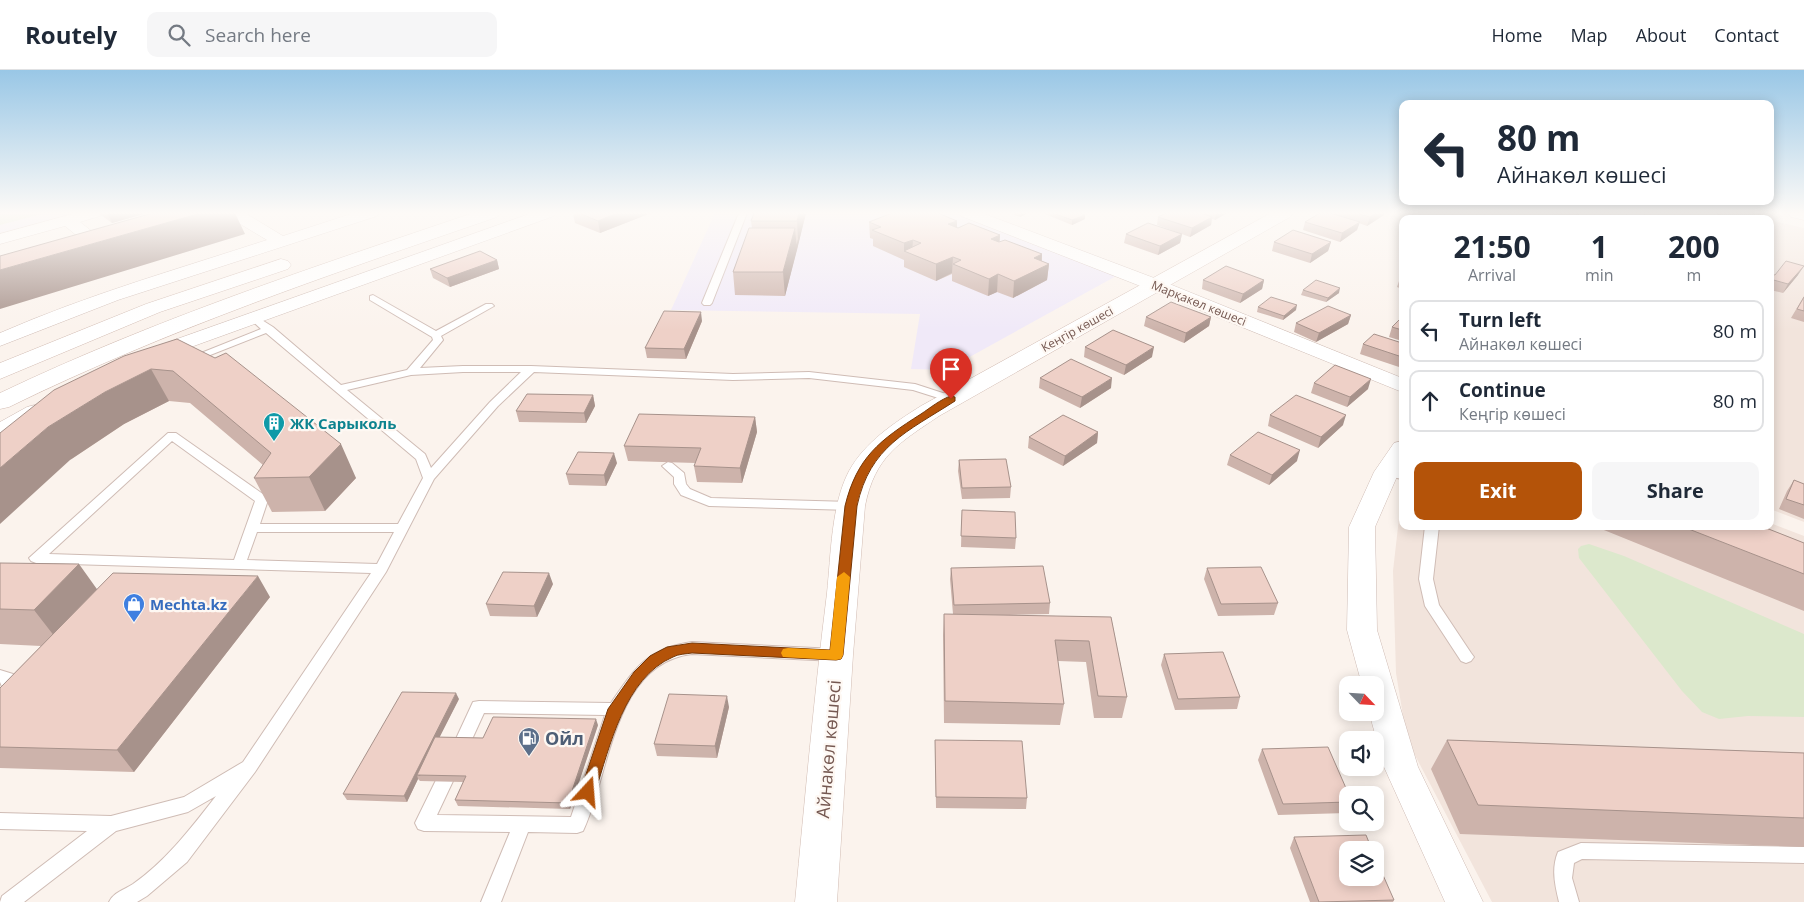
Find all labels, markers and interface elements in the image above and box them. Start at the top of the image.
search box [147,12,497,57]
text: Routely [25,18,117,51]
icon: search [165,21,193,49]
text: Search here [205,22,311,48]
text: Home [1492,23,1542,47]
text: Map [1570,23,1608,47]
text: About [1636,23,1686,47]
text: Contact [1714,23,1779,47]
text: 80 m [1497,114,1580,161]
icon: left [1414,120,1479,185]
text: Айнакөл көшесі [1497,159,1667,189]
text: 21:50 [1453,226,1531,267]
text: 1 [1591,226,1608,267]
text: 200 [1668,226,1720,267]
text: Arrival [1468,264,1516,286]
text: min [1585,264,1614,286]
text: m [1686,264,1701,286]
street label: Марқакөл көшесі [1149,276,1249,330]
street label: Кеңгір көшесі [1038,302,1116,356]
text: Turn left [1459,307,1541,333]
icon: left [1416,317,1444,345]
text: 80 m [1713,318,1757,344]
text: Айнакөл көшесі [1459,333,1582,355]
pin [930,348,972,399]
icon: arrive [937,355,965,383]
text: Continue [1459,377,1546,403]
icon: ahead [1416,387,1444,415]
text: 80 m [1713,388,1757,414]
text: Кеңгір көшесі [1459,403,1566,425]
building icon: ЖК Сарыколь [262,411,286,442]
place label: ЖК Сарыколь [290,413,396,433]
button: Exit [1414,462,1582,520]
button: Share [1592,462,1759,520]
shop icon: Mechta.kz [122,592,146,623]
place label: Mechta.kz [150,594,227,614]
north arrow [1339,676,1384,721]
map controls [1339,676,1384,886]
street label: Айнакөл көшесі [810,679,846,819]
fuel station icon: Ойл [517,726,541,757]
place label: Ойл [545,726,584,750]
button: sound [1339,731,1384,776]
position arrow [561,765,613,817]
button: search [1339,786,1384,831]
button: layers [1339,841,1384,886]

